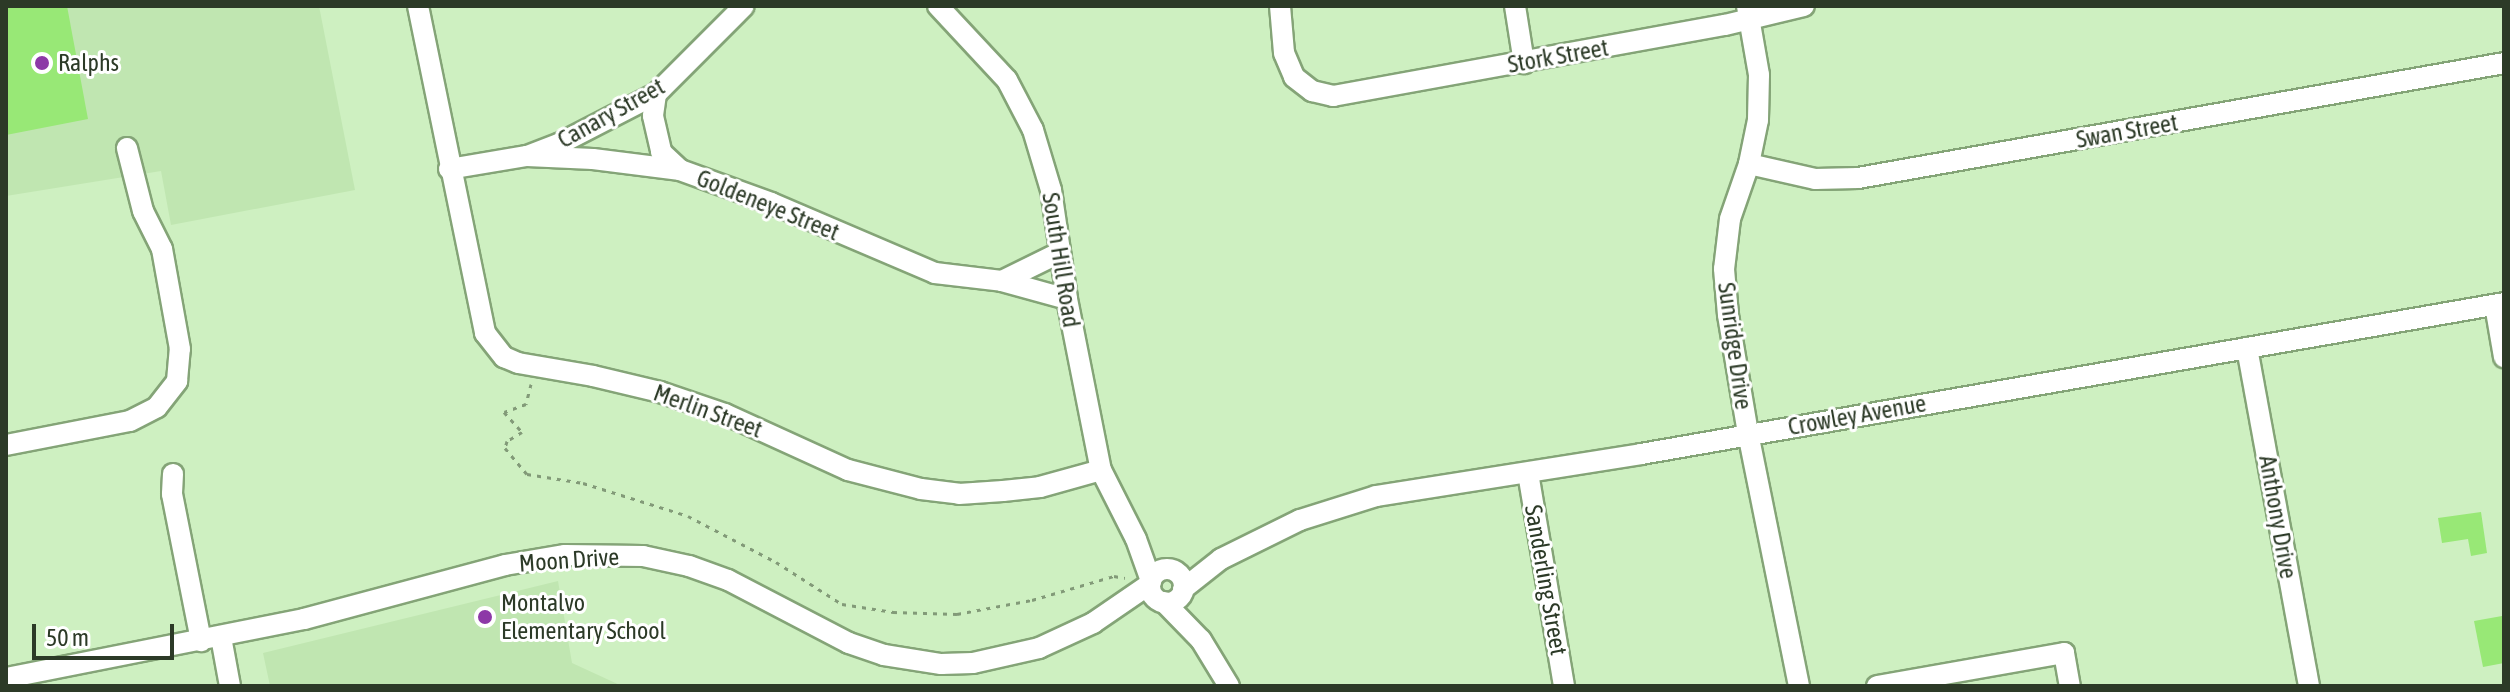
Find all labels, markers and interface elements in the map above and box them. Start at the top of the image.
street label: Stork Street [1505,33,1611,79]
place label: Ralphs [58,49,119,77]
marker: Ralphs [33,54,51,72]
street label: Canary Street [553,72,669,154]
street label: Swan Street [2074,108,2180,154]
street label: Goldeneye Street [693,163,843,247]
street label: South Hill Road [1036,191,1086,329]
street label: Sunridge Drive [1712,281,1758,411]
street label: Merlin Street [650,378,766,444]
street label: Crowley Avenue [1786,389,1928,441]
street label: Anthony Drive [2253,453,2303,581]
street label: Sanderling Street [1519,503,1573,657]
street label: Moon Drive [518,542,620,578]
place label: Montalvo Elementary School [501,589,666,645]
scale bar [36,608,178,658]
marker: Montalvo Elementary School [476,608,494,626]
text: 50 m [46,624,89,651]

